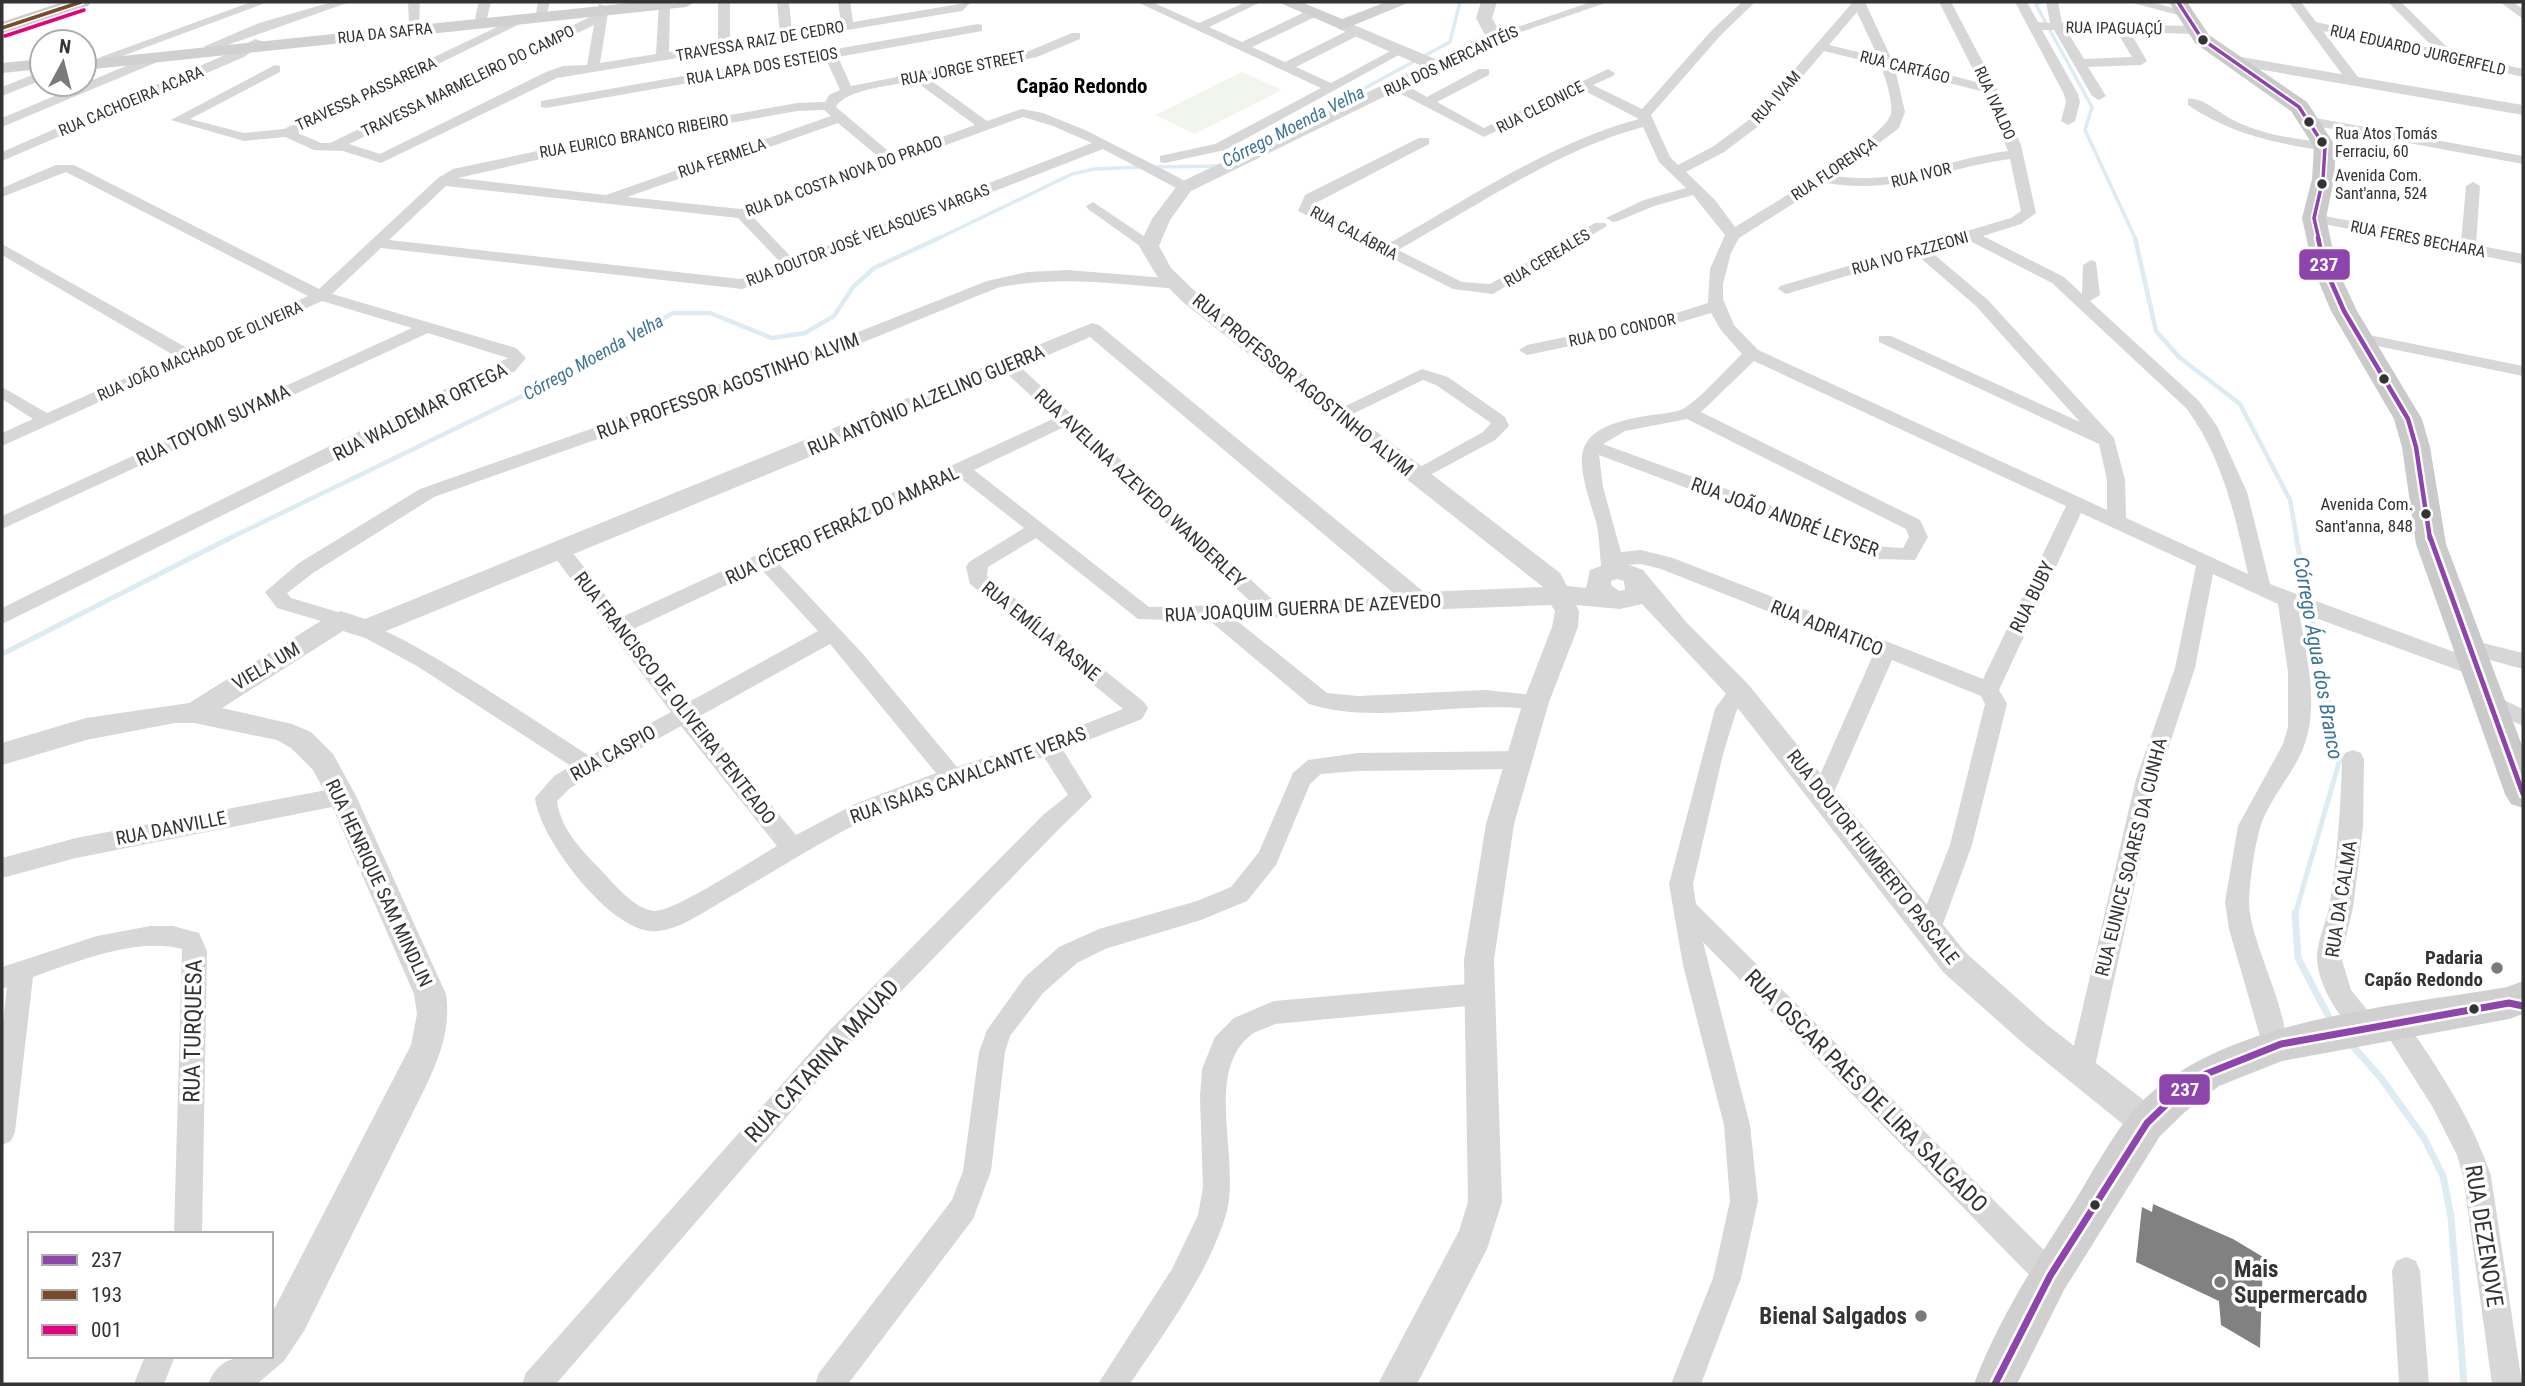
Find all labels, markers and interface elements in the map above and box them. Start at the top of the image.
street label: TRAVESSA RAIZ DE CEDRO [674,17,846,65]
street label: RUA IPAGUAÇÚ [2066,18,2162,38]
street label: RUA DA SAFRA [337,19,433,47]
street label: TRAVESSA MARMELEIRO DO CAMPO [358,21,578,141]
street label: RUA EDUARDO JURGERFELD [2328,21,2508,79]
street label: RUA DOS MERCANTÉIS [1381,22,1521,100]
north arrow [28,28,98,98]
unlabelled marker [2196,33,2210,47]
text: N [58,34,72,59]
street label: RUA LAPA DOS ESTEIOS [685,43,839,89]
street label: RUA JORGE STREET [899,47,1027,89]
street label: RUA CARTÁGO [1858,47,1952,87]
street label: TRAVESSA PASSAREIRA [293,53,439,135]
street label: RUA CACHOEIRA ACARA [56,62,206,140]
street label: RUA IVALDO [1970,63,2020,143]
street label: RUA IVAM [1748,67,1804,127]
district label: Capão Redondo [1016,74,1148,98]
street label: RUA CLEONICE [1493,77,1587,137]
water label: Córrego Moenda Velha [1218,81,1368,171]
street label: RUA EURICO BRANCO RIBEIRO [538,110,730,162]
unlabelled marker [2302,115,2316,129]
place label: Rua Atos Tomás Ferraciu, 60 [2335,124,2438,161]
street label: RUA DA COSTA NOVA DO PRADO [743,131,945,221]
street label: RUA FLORENÇA [1788,133,1880,205]
street label: RUA FERMELA [676,134,768,182]
marker: Rua Atos Tomás Ferraciu, 60 [2315,135,2329,149]
street label: RUA IVOR [1889,158,1953,192]
place label: Avenida Com. Sant'anna, 524 [2335,166,2427,203]
marker: Avenida Com. Sant'anna, 524 [2315,177,2329,191]
street label: RUA DOUTOR JOSÉ VELASQUES VARGAS [744,180,992,290]
street label: RUA CALÁBRIA [1307,202,1401,264]
street label: RUA FERES BECHARA [2349,217,2487,261]
street label: RUA CEREALES [1501,225,1593,291]
street label: RUA IVO FAZZEONI [1850,227,1970,279]
line badge: 237 [2298,248,2351,281]
text: 237 [2310,253,2338,276]
street label: RUA PROFESSOR AGOSTINHO ALVIM [1188,289,1418,481]
street label: RUA JOÃO MACHADO DE OLIVEIRA [94,296,306,405]
street label: RUA DO CONDOR [1567,309,1678,351]
water label: Córrego Moenda Velha [519,310,667,404]
street label: RUA PROFESSOR AGOSTINHO ALVIM [594,328,862,444]
street label: RUA ANTÔNIO ALZELINO GUERRA [804,340,1048,460]
street label: RUA WALDEMAR ORTEGA [329,358,511,466]
unlabelled marker [2377,372,2391,386]
street label: RUA TOYOMI SUYAMA [133,379,293,471]
street label: RUA AVELINA AZEVEDO WANDERLEY [1030,384,1250,592]
street label: RUA CÍCERO FERRÁZ DO AMARAL [722,461,962,589]
street label: RUA JOÃO ANDRÉ LEYSER [1688,472,1882,562]
place label: Avenida Com. Sant'anna, 848 [2315,494,2413,536]
marker: Avenida Com. Sant'anna, 848 [2419,507,2433,521]
water label: Córrego Água dos Branco [2288,555,2348,761]
street label: RUA BUBY [2005,557,2059,637]
street label: RUA FRANCISCO DE OLIVEIRA PENTEADO [569,567,781,829]
street label: RUA EMÍLIA RASNE [977,576,1105,686]
street label: RUA JOAQUIM GUERRA DE AZEVEDO [1164,589,1442,627]
street label: RUA ADRIATICO [1767,595,1887,661]
street label: VIELA UM [228,637,304,695]
street label: RUA CASPIO [566,720,660,786]
street label: RUA ISAIAS CAVALCANTE VERAS [847,721,1089,829]
street label: RUA EUNICE SOARES DA CUNHA [2090,735,2172,979]
street label: RUA DOUTOR HUMBERTO PASCALE [1782,745,1964,969]
street label: RUA HENRIQUE SAM MINDLIN [321,776,437,990]
street label: RUA DANVILLE [114,806,228,850]
street label: RUA DA CALMA [2320,839,2362,959]
place label: Padaria Capão Redondo [2364,946,2483,991]
street label: RUA TURQUESA [178,959,208,1103]
marker: Padaria Capão Redondo [2489,960,2505,976]
street label: RUA OSCAR PAES DE LIRA SALGADO [1739,964,1993,1218]
street label: RUA CATARINA MAUAD [739,974,905,1148]
unlabelled marker [2467,1002,2481,1016]
line badge: 237 [2158,1073,2211,1106]
text: 237 [2171,1078,2199,1101]
street label: RUA DEZENOVE [2459,1163,2509,1309]
unlabelled marker [2088,1198,2102,1212]
legend [28,1232,273,1358]
text: 237 [91,1248,122,1272]
place label: Mais Supermercado [2234,1256,2367,1309]
marker: Mais Supermercado [2212,1274,2228,1290]
text: 193 [91,1283,122,1307]
place label: Bienal Salgados [1759,1303,1907,1330]
marker: Bienal Salgados [1913,1308,1929,1324]
text: 001 [91,1318,122,1342]

